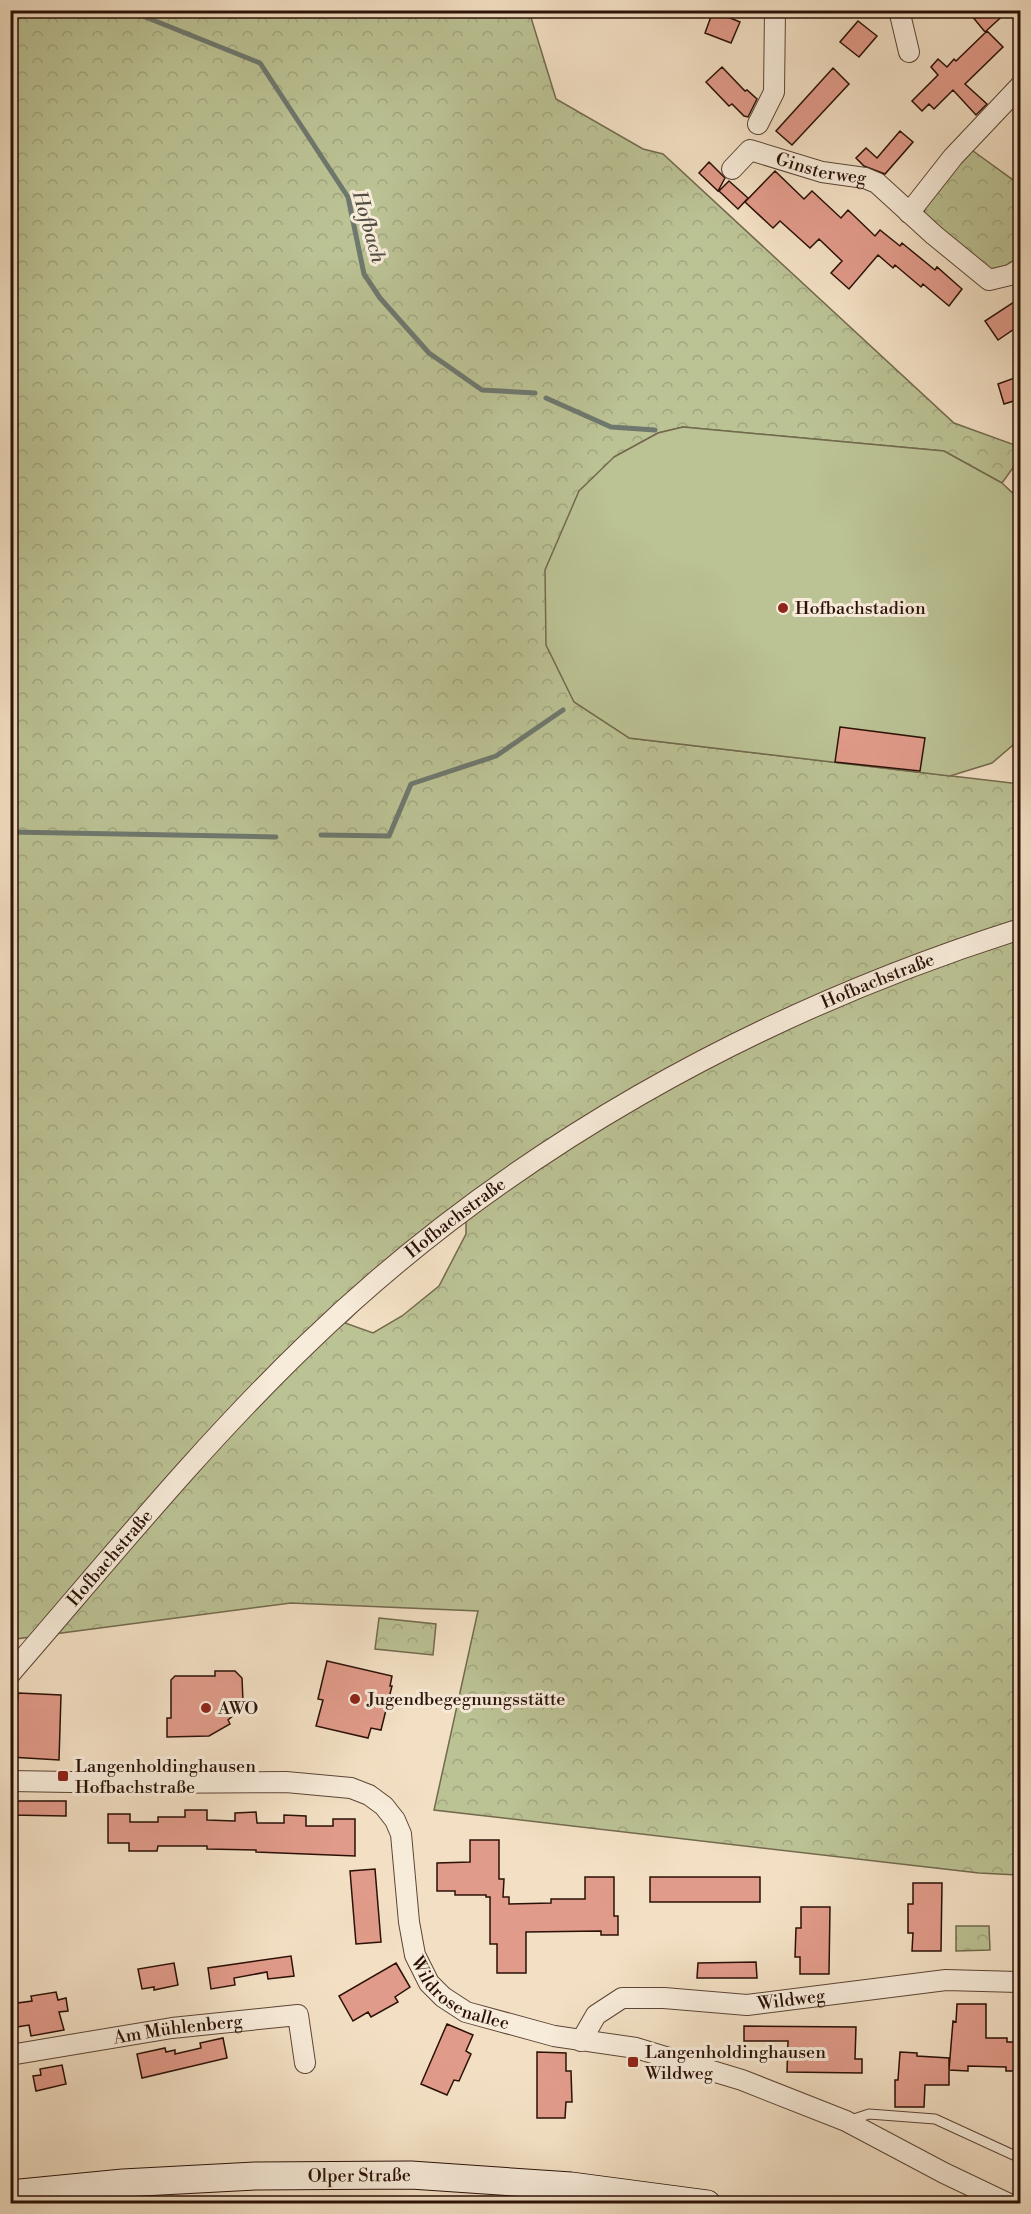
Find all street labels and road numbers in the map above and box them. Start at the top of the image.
street label: Ginsterweg [773,147,869,190]
street label: Hofbachstraße [817,948,938,1014]
street label: Hofbachstraße [400,1172,510,1263]
street label: Hofbachstraße [62,1505,158,1611]
street label: Wildrosenallee [405,1951,512,2035]
street label: Wildweg [755,1984,827,2015]
street label: Am Mühlenberg [111,2009,244,2049]
street label: Olper Straße [308,2164,411,2187]

